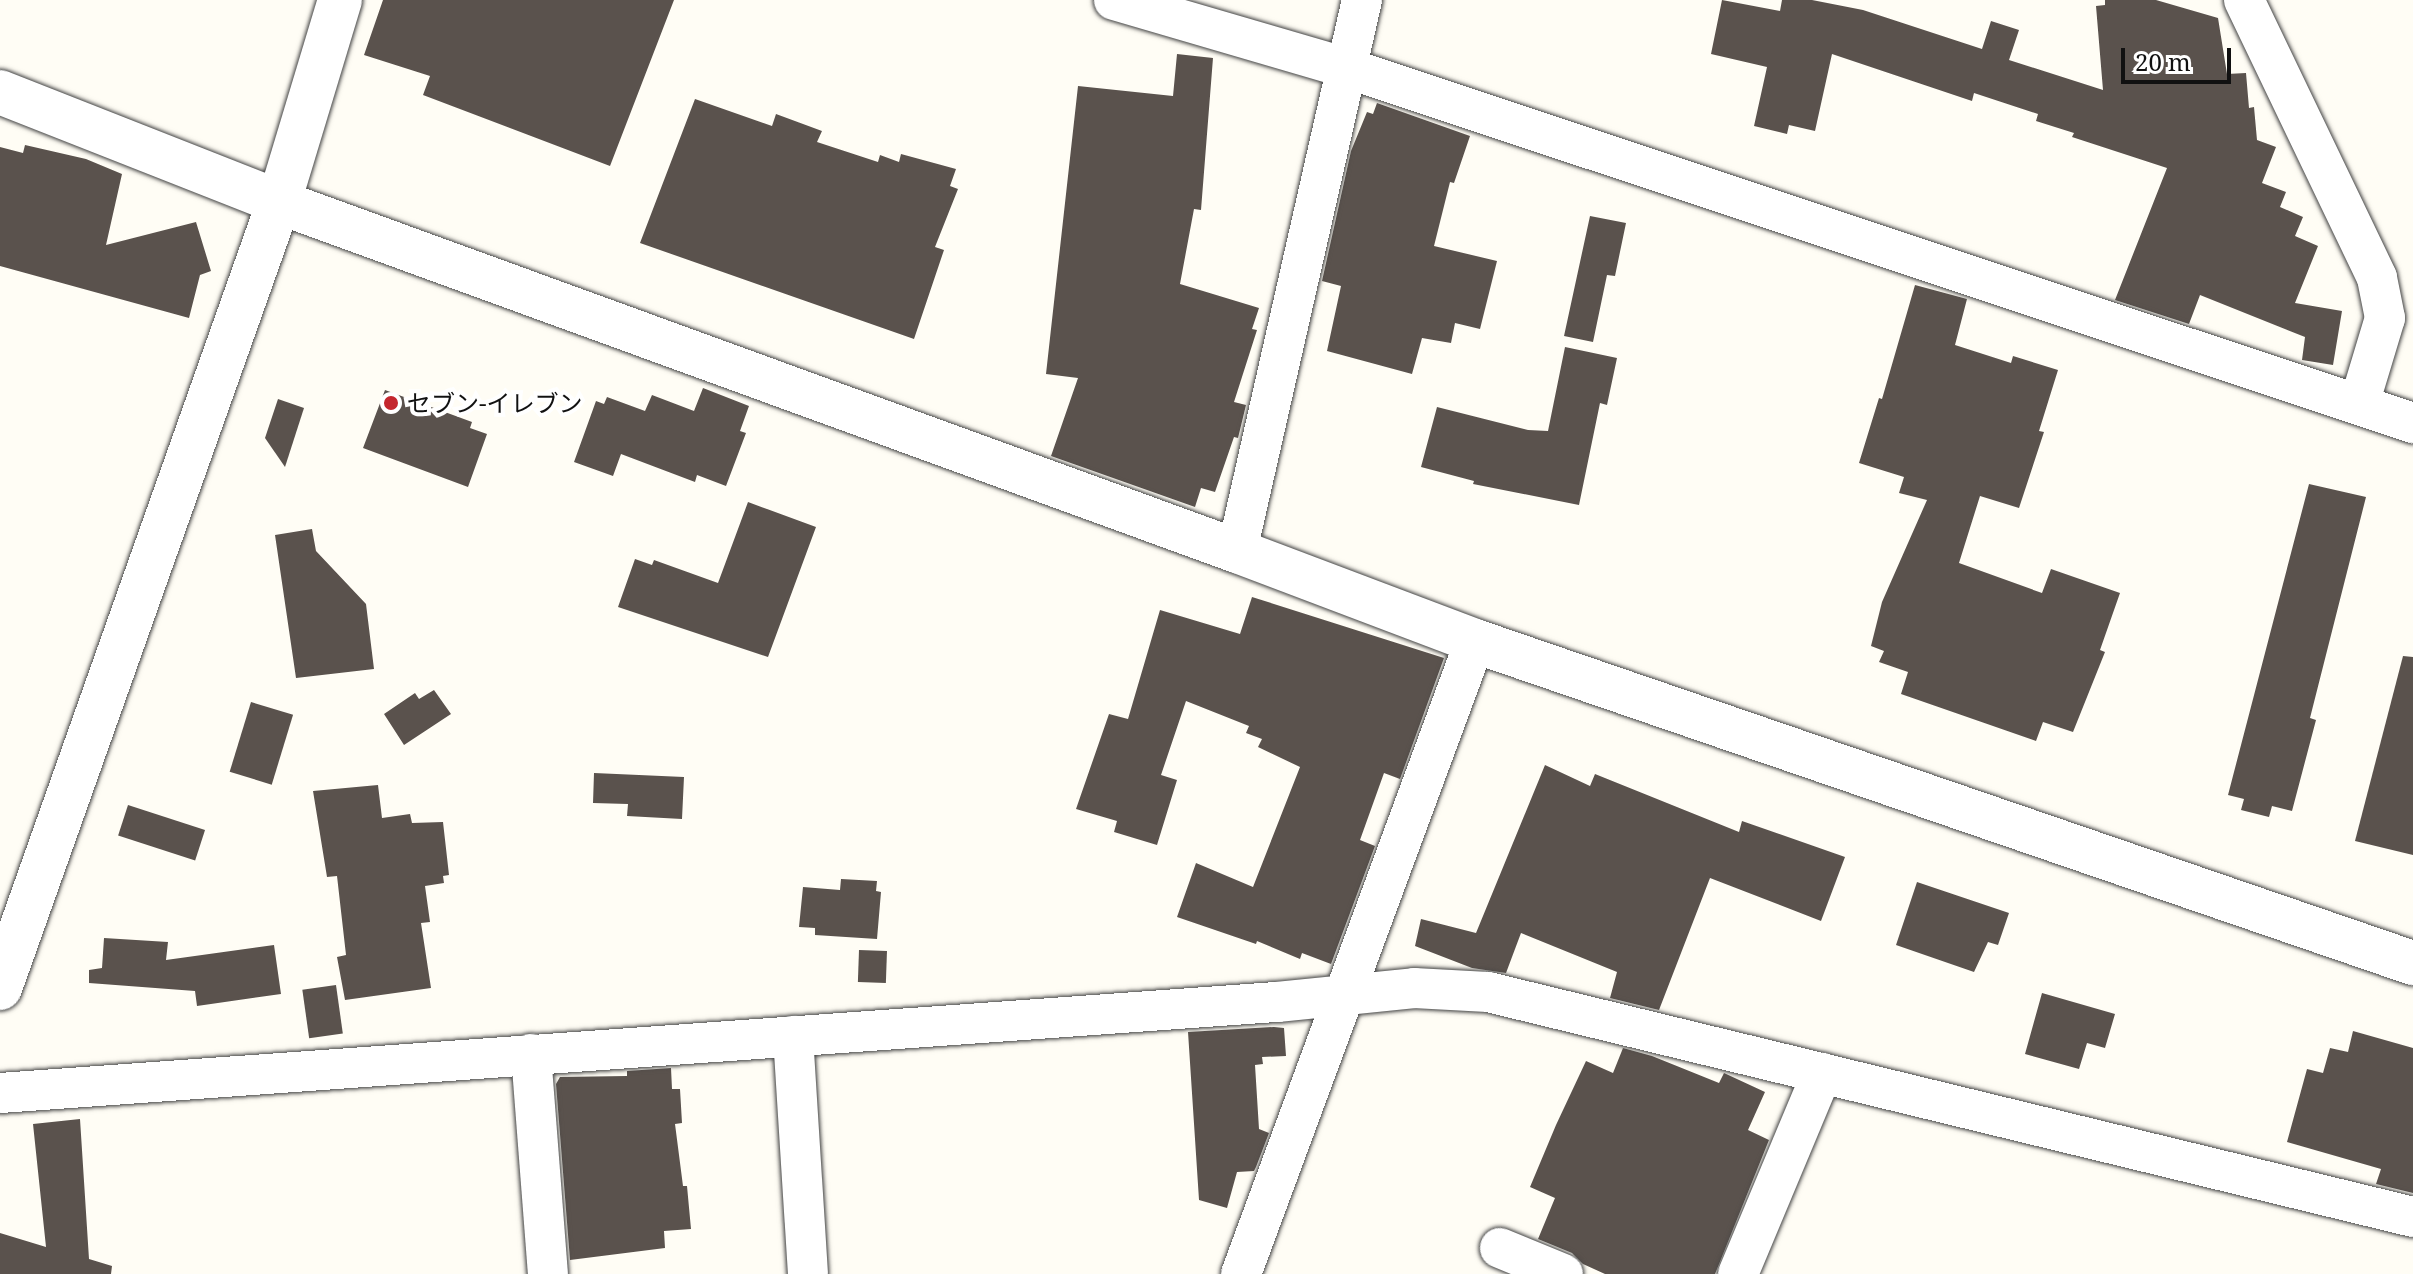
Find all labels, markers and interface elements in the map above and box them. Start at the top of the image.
scale bar [2125,32,2235,82]
text: 20 m [2135,45,2191,78]
place label: セブン-イレブン [407,389,582,417]
marker: セブン-イレブン [382,394,400,412]

